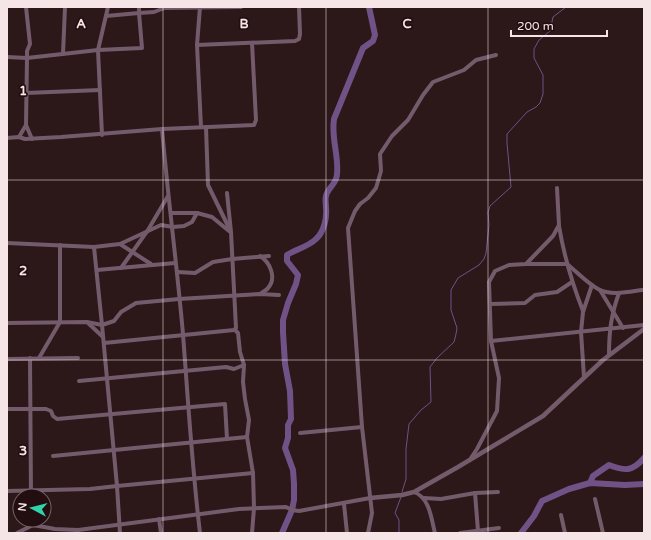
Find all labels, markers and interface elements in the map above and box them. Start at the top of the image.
scale bar [511,12,607,38]
text: A [76,16,86,32]
text: B [239,16,249,32]
text: C [402,16,412,32]
text: 200 m [517,19,554,33]
text: 1 [19,83,27,99]
text: 2 [19,263,27,279]
text: 3 [19,443,27,459]
north arrow [12,488,52,528]
text: N [16,502,30,512]

